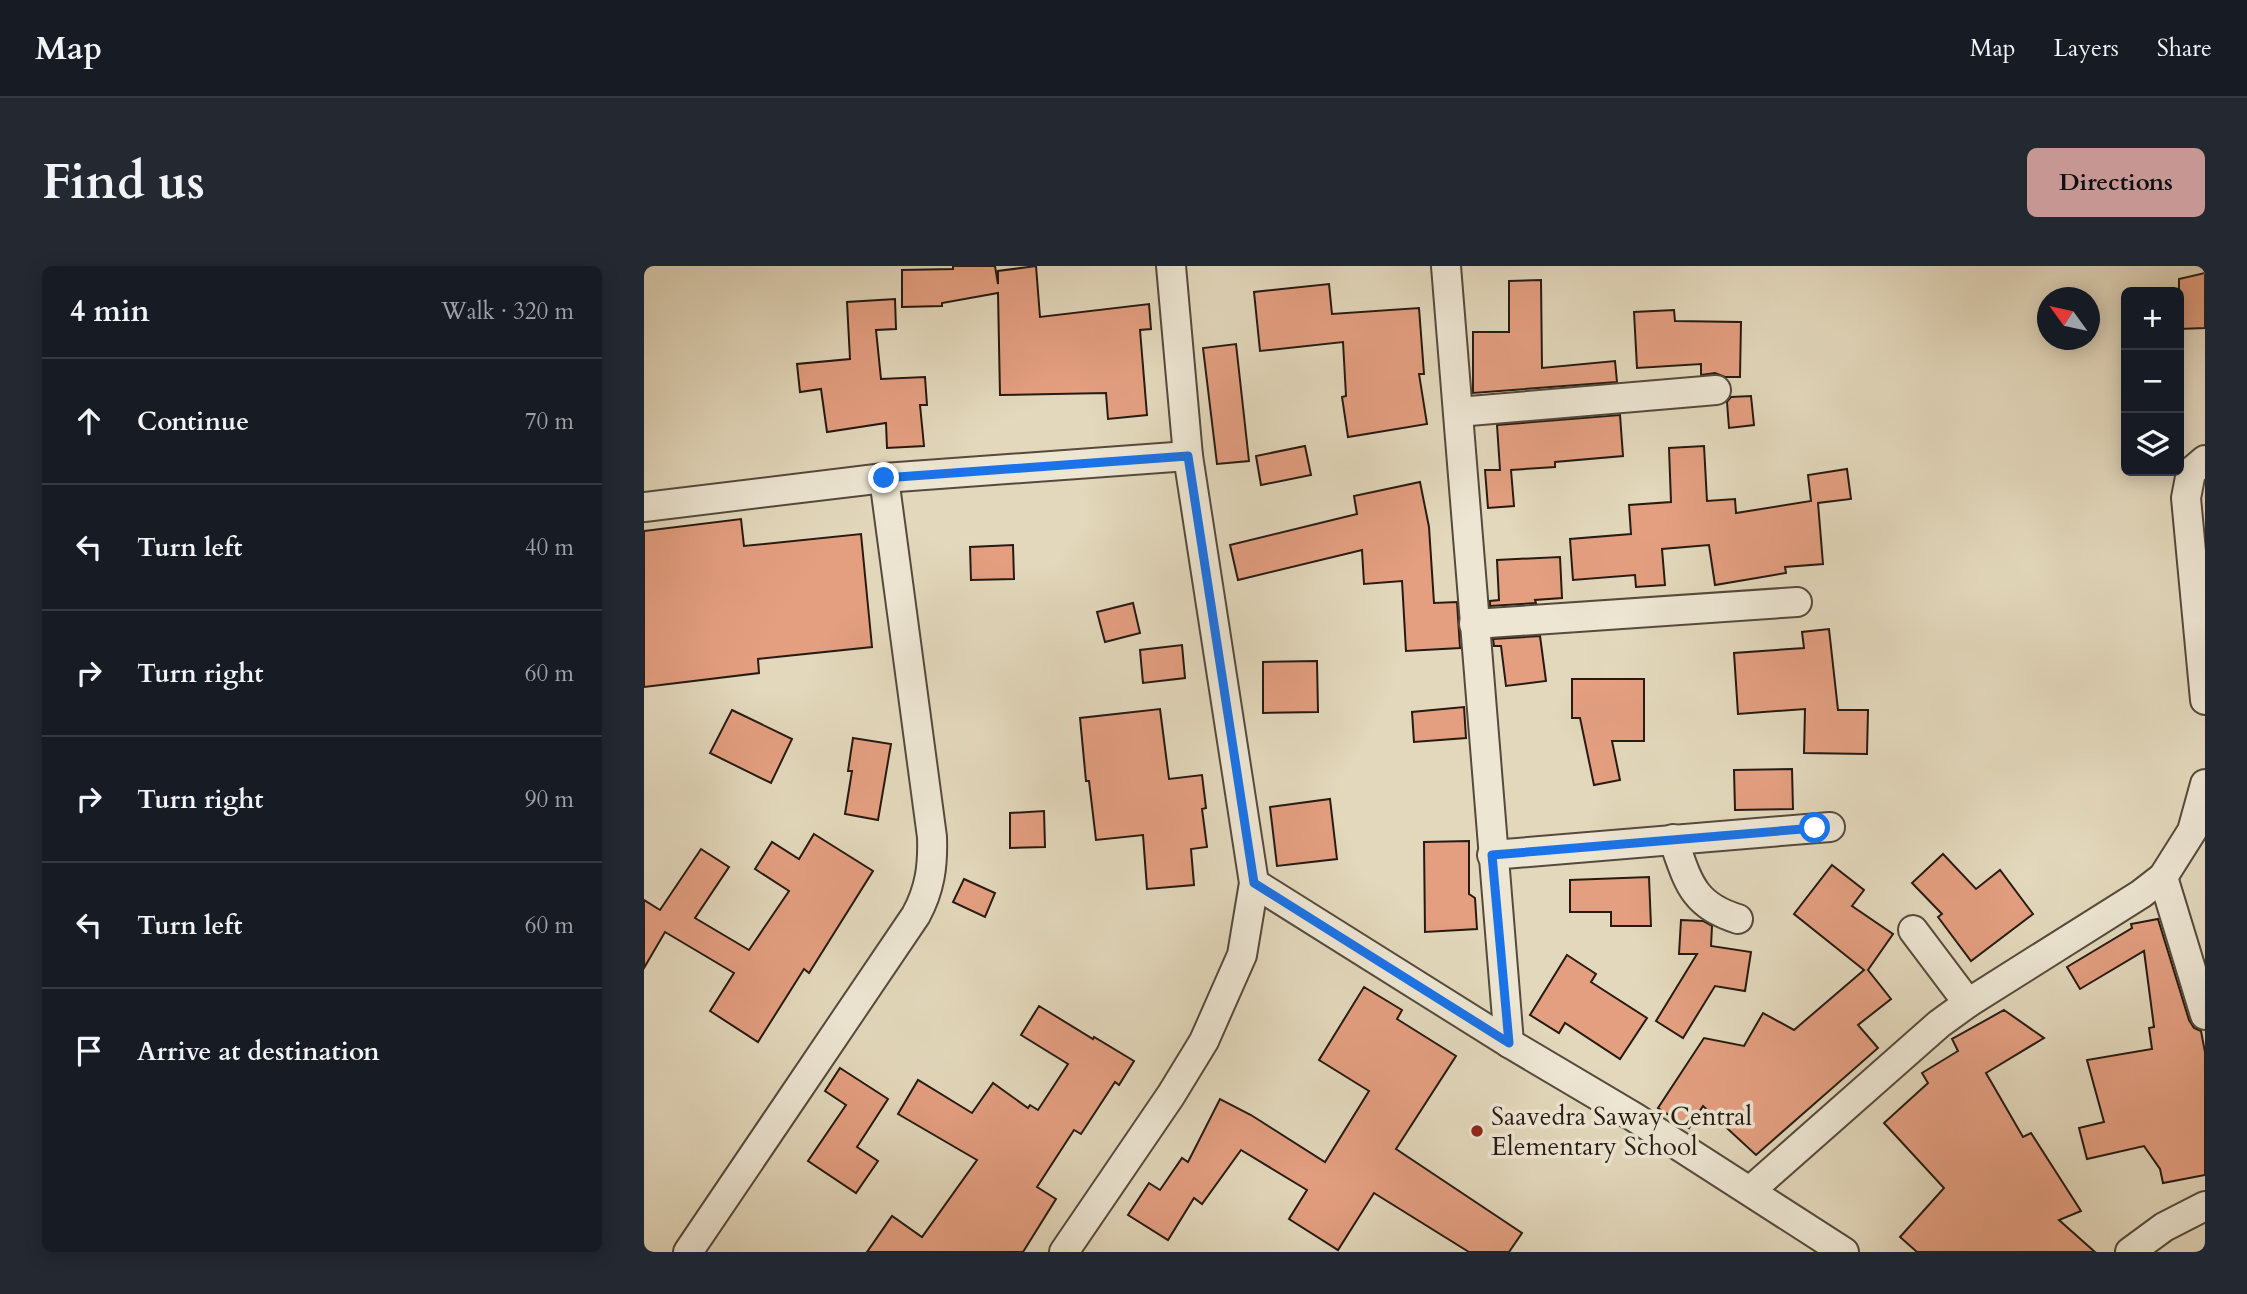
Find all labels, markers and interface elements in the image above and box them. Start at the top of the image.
text: Map [35,26,102,71]
text: Map [1970,32,2016,65]
text: Layers [2054,32,2119,65]
text: Share [2157,32,2212,65]
button: Directions [2027,148,2205,217]
text: Find us [42,149,205,216]
north arrow [2037,287,2100,350]
map controls [2121,287,2184,476]
button: + [2121,287,2184,350]
text: 4 min [70,291,150,332]
text: Walk · 320 m [441,296,574,327]
button: − [2121,350,2184,413]
icon: ahead [70,402,108,440]
text: Continue [137,404,249,439]
text: 70 m [525,406,574,437]
button: layers [2121,413,2184,476]
route end [868,462,899,493]
icon: left [70,528,108,566]
text: Turn left [137,530,242,565]
text: 40 m [525,532,574,563]
icon: right [70,654,108,692]
text: Turn right [137,656,264,691]
text: 60 m [525,658,574,689]
icon: right [70,780,108,818]
text: Turn right [137,782,264,817]
text: 90 m [525,784,574,815]
route start [1799,812,1830,843]
icon: left [70,906,108,944]
text: Turn left [137,908,242,943]
text: 60 m [525,910,574,941]
icon: arrive [70,1032,108,1070]
text: Arrive at destination [137,1034,380,1069]
place label: Saavedra Saway Central Elementary School [1491,1099,1752,1164]
marker: Saavedra Saway Central Elementary School [1469,1123,1485,1139]

